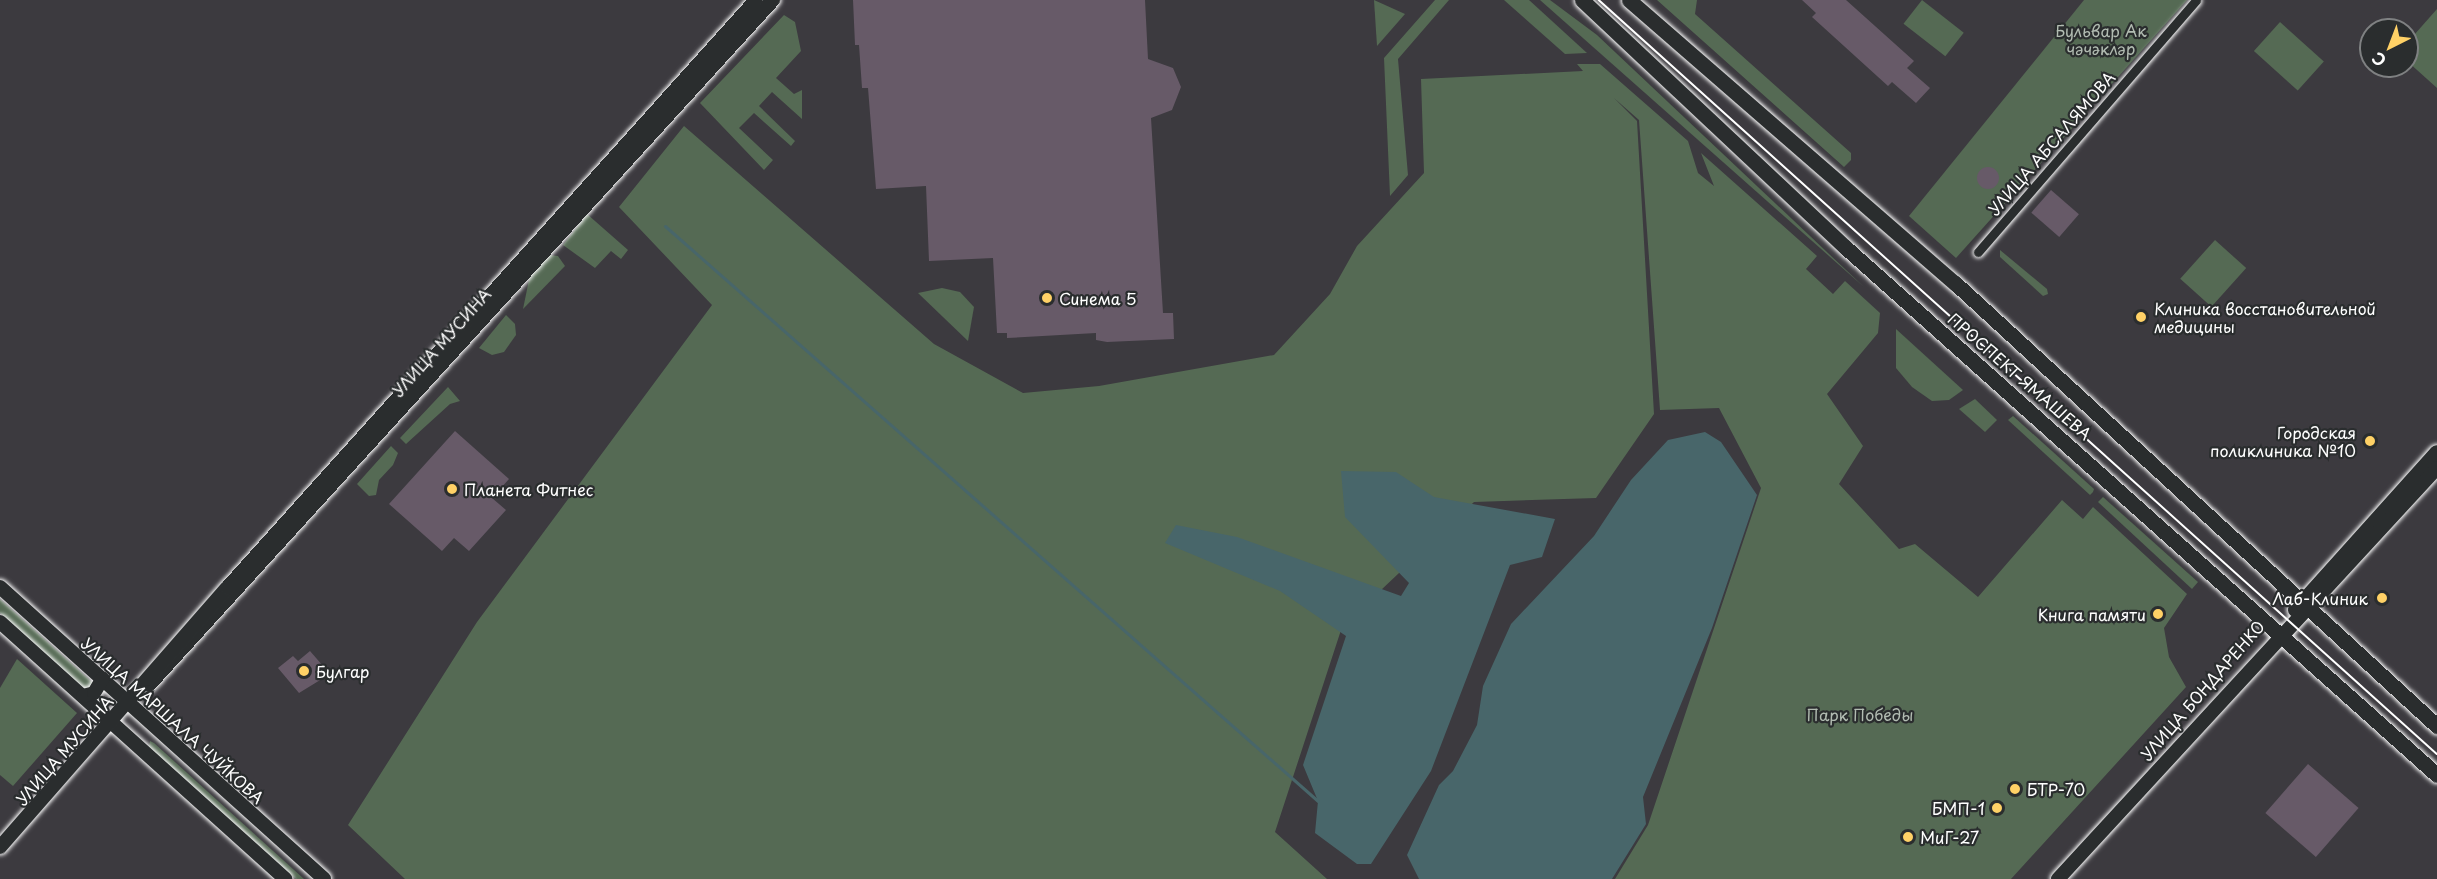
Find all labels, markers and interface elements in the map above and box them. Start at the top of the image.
north arrow [2359,18,2419,78]
park label: Бульвар Ак чәчәкләр [2055,20,2147,58]
text: С [2366,47,2391,73]
street label: УЛИЦА АБСАЛЯМОВА [1983,67,2119,219]
street label: УЛИЦА МУСИНА [387,284,495,400]
place label: Синема 5 [1059,288,1136,308]
marker: Синема 5 [1040,291,1054,305]
place label: Клиника восстановительной медицины [2154,298,2377,336]
street label: ПРОСПЕКТ ЯМАШЕВА [1944,308,2096,444]
marker: Клиника восстановительной медицины [2132,308,2150,326]
place label: Городская поликлиника №10 [2210,422,2356,460]
marker: Городская поликлиника №10 [2361,432,2379,450]
place label: Планета Фитнес [464,479,593,499]
marker: Планета Фитнес [445,482,459,496]
place label: Лаб-Клиник [2272,588,2368,608]
marker: Лаб-Клиник [2373,589,2391,607]
place label: Книга памяти [2037,604,2146,624]
marker: Книга памяти [2151,607,2165,621]
street label: УЛИЦА БОНДАРЕНКО [2136,616,2268,764]
street label: УЛИЦА МАРШАЛА ЧУЙКОВА [78,633,268,807]
place label: Булгар [316,661,369,681]
marker: Булгар [297,664,311,678]
street label: УЛИЦА МУСИНА [11,691,117,809]
park label: Парк Победы [1807,704,1913,724]
place label: БТР-70 [2027,779,2085,799]
marker: БТР-70 [2008,782,2022,796]
place label: БМП-1 [1932,798,1985,818]
marker: БМП-1 [1990,801,2004,815]
place label: МиГ-27 [1920,827,1979,847]
marker: МиГ-27 [1901,830,1915,844]

